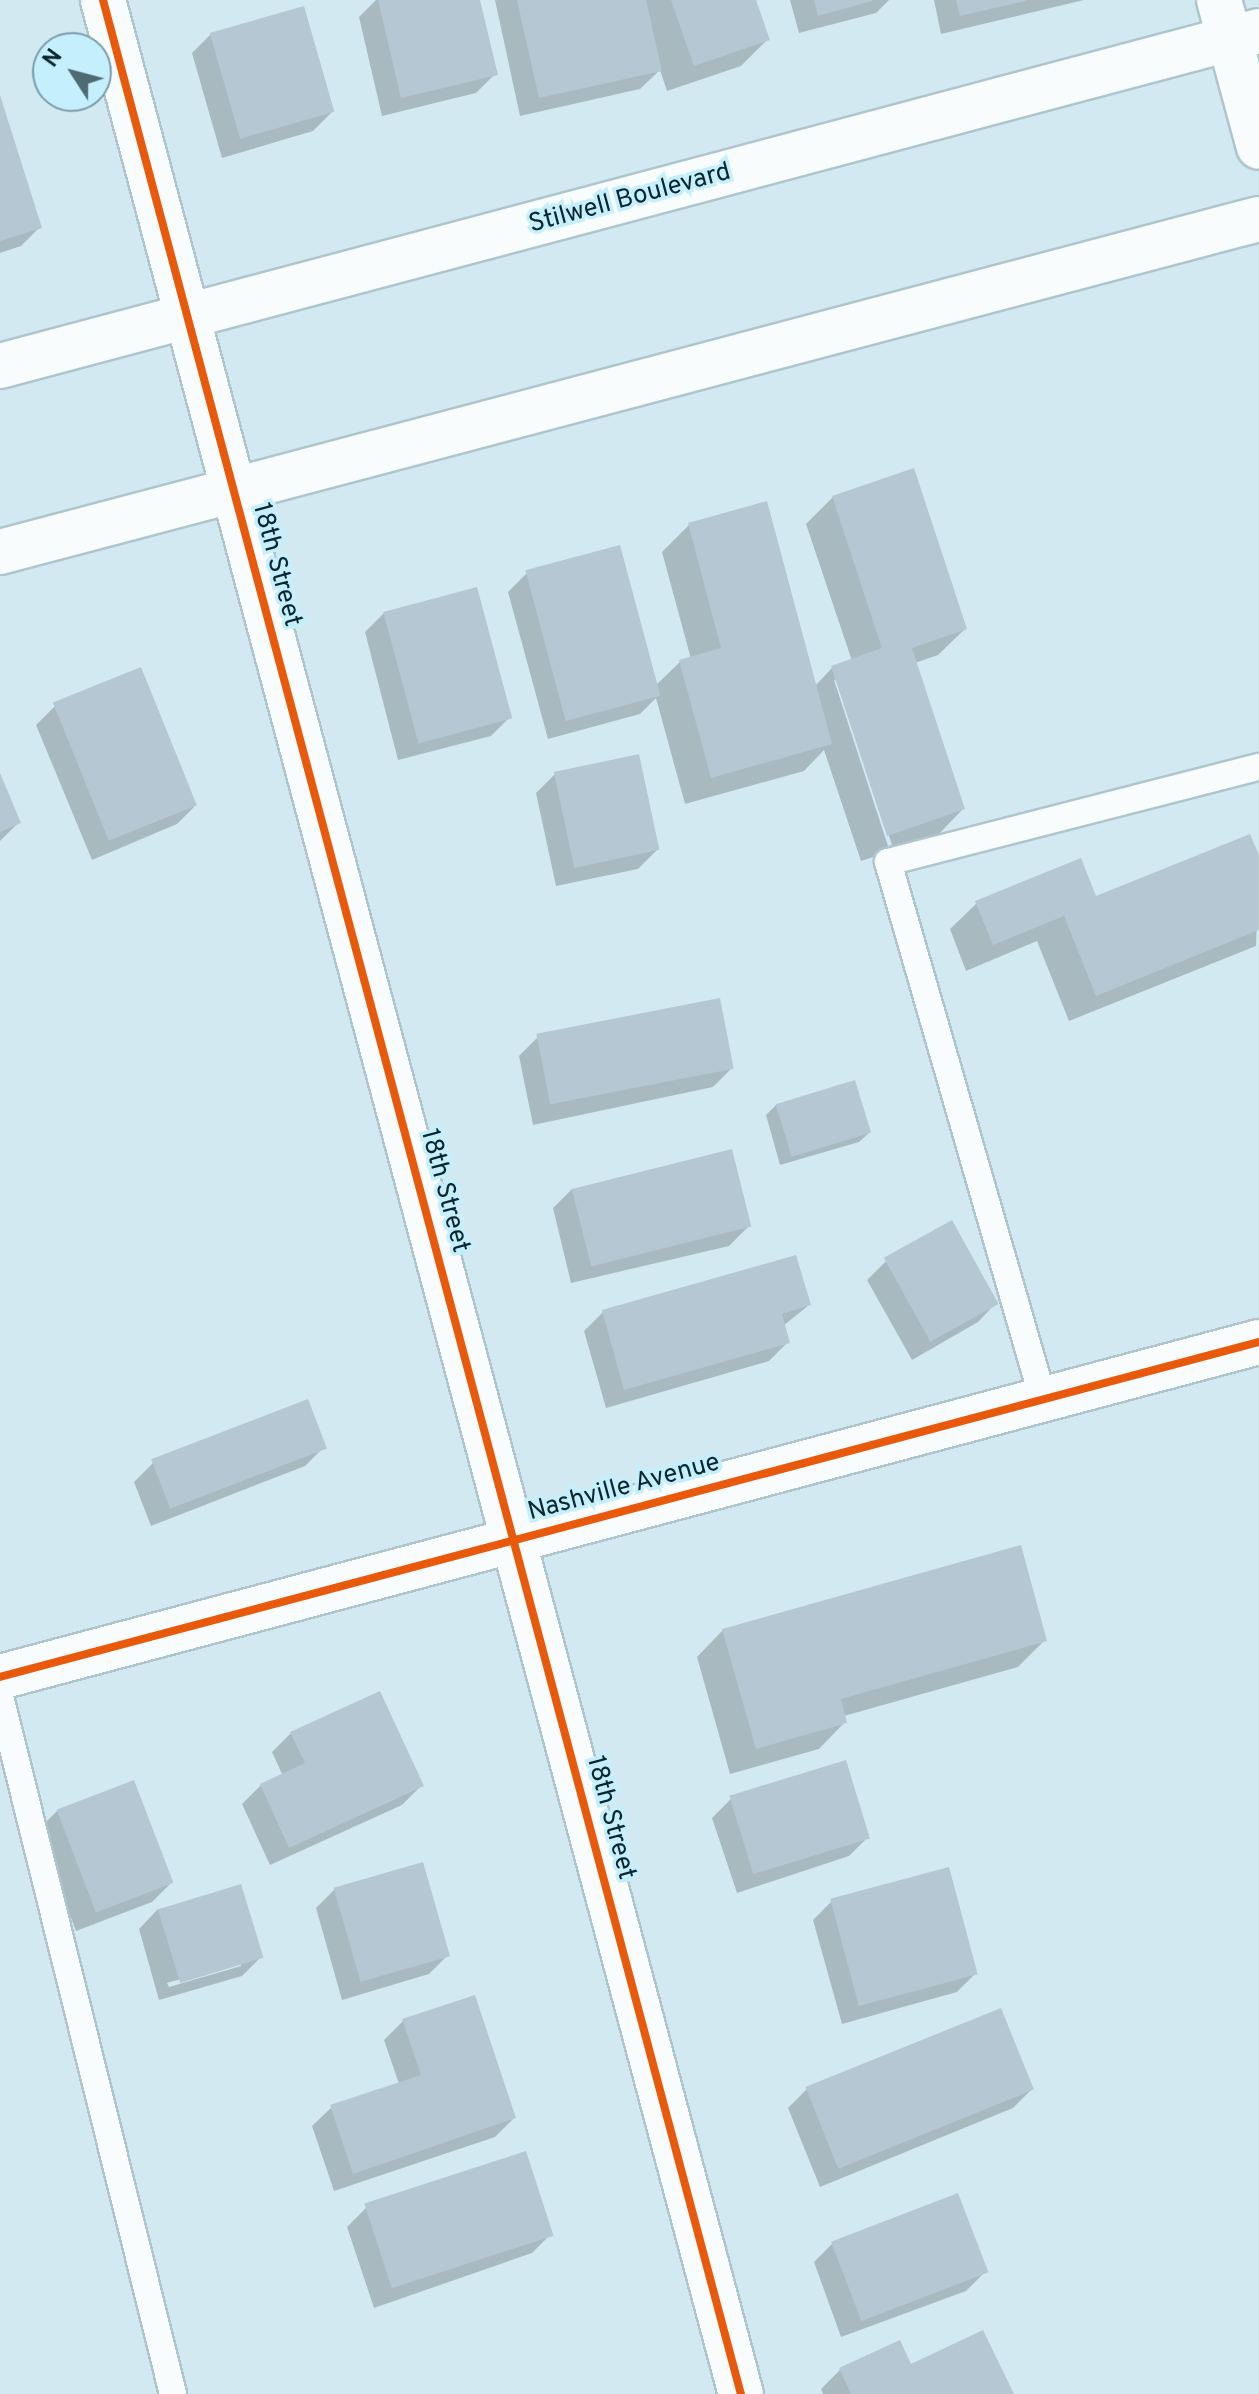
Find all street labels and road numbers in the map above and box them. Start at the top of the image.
street label: Stilwell Boulevard [526,157,734,241]
street label: 18th Street [245,500,307,630]
street label: 18th Street [413,1126,475,1256]
street label: Nashville Avenue [524,1447,724,1529]
street label: 18th Street [579,1753,641,1883]

